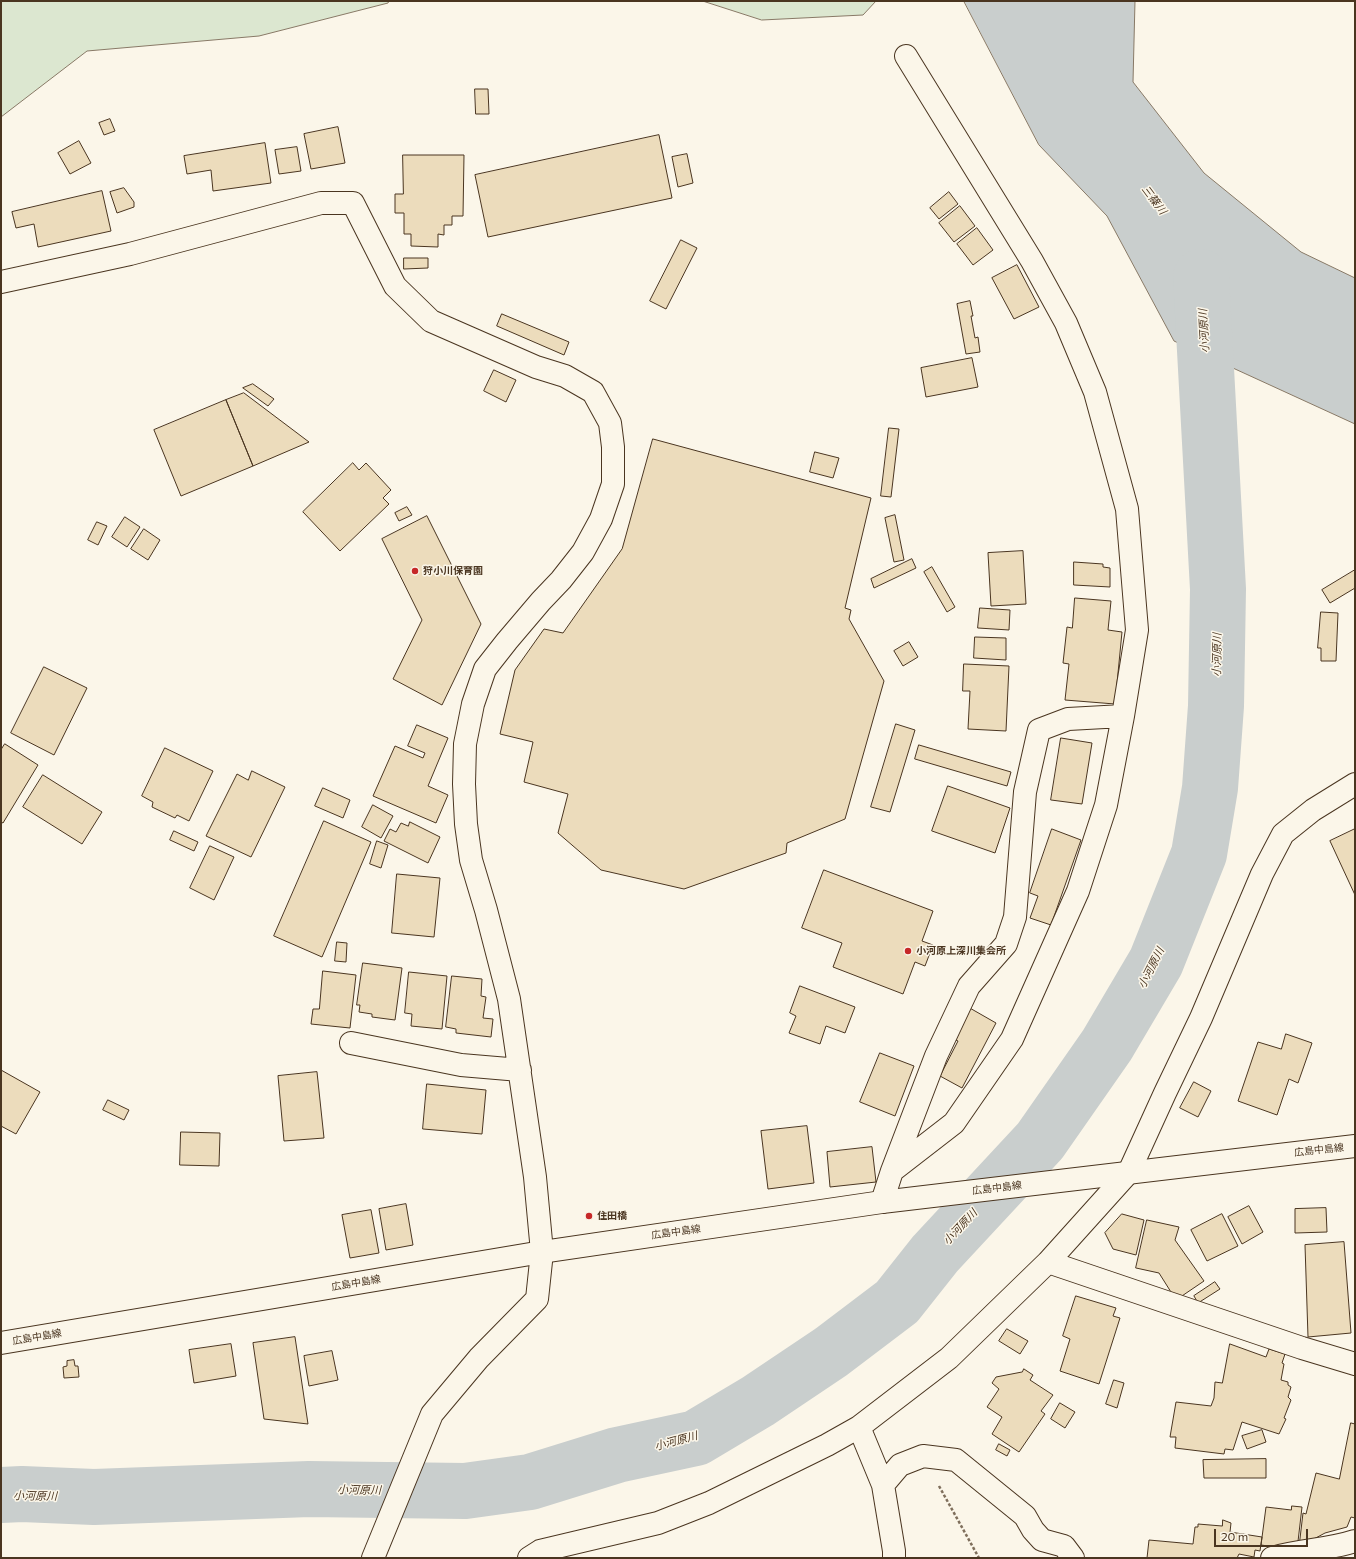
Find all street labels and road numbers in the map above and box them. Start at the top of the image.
street label: 広島中島線 [1294,1141,1344,1159]
street label: 広島中島線 [971,1179,1023,1197]
street label: 広島中島線 [650,1223,702,1241]
street label: 広島中島線 [330,1273,382,1293]
street label: 広島中島線 [11,1327,63,1347]

